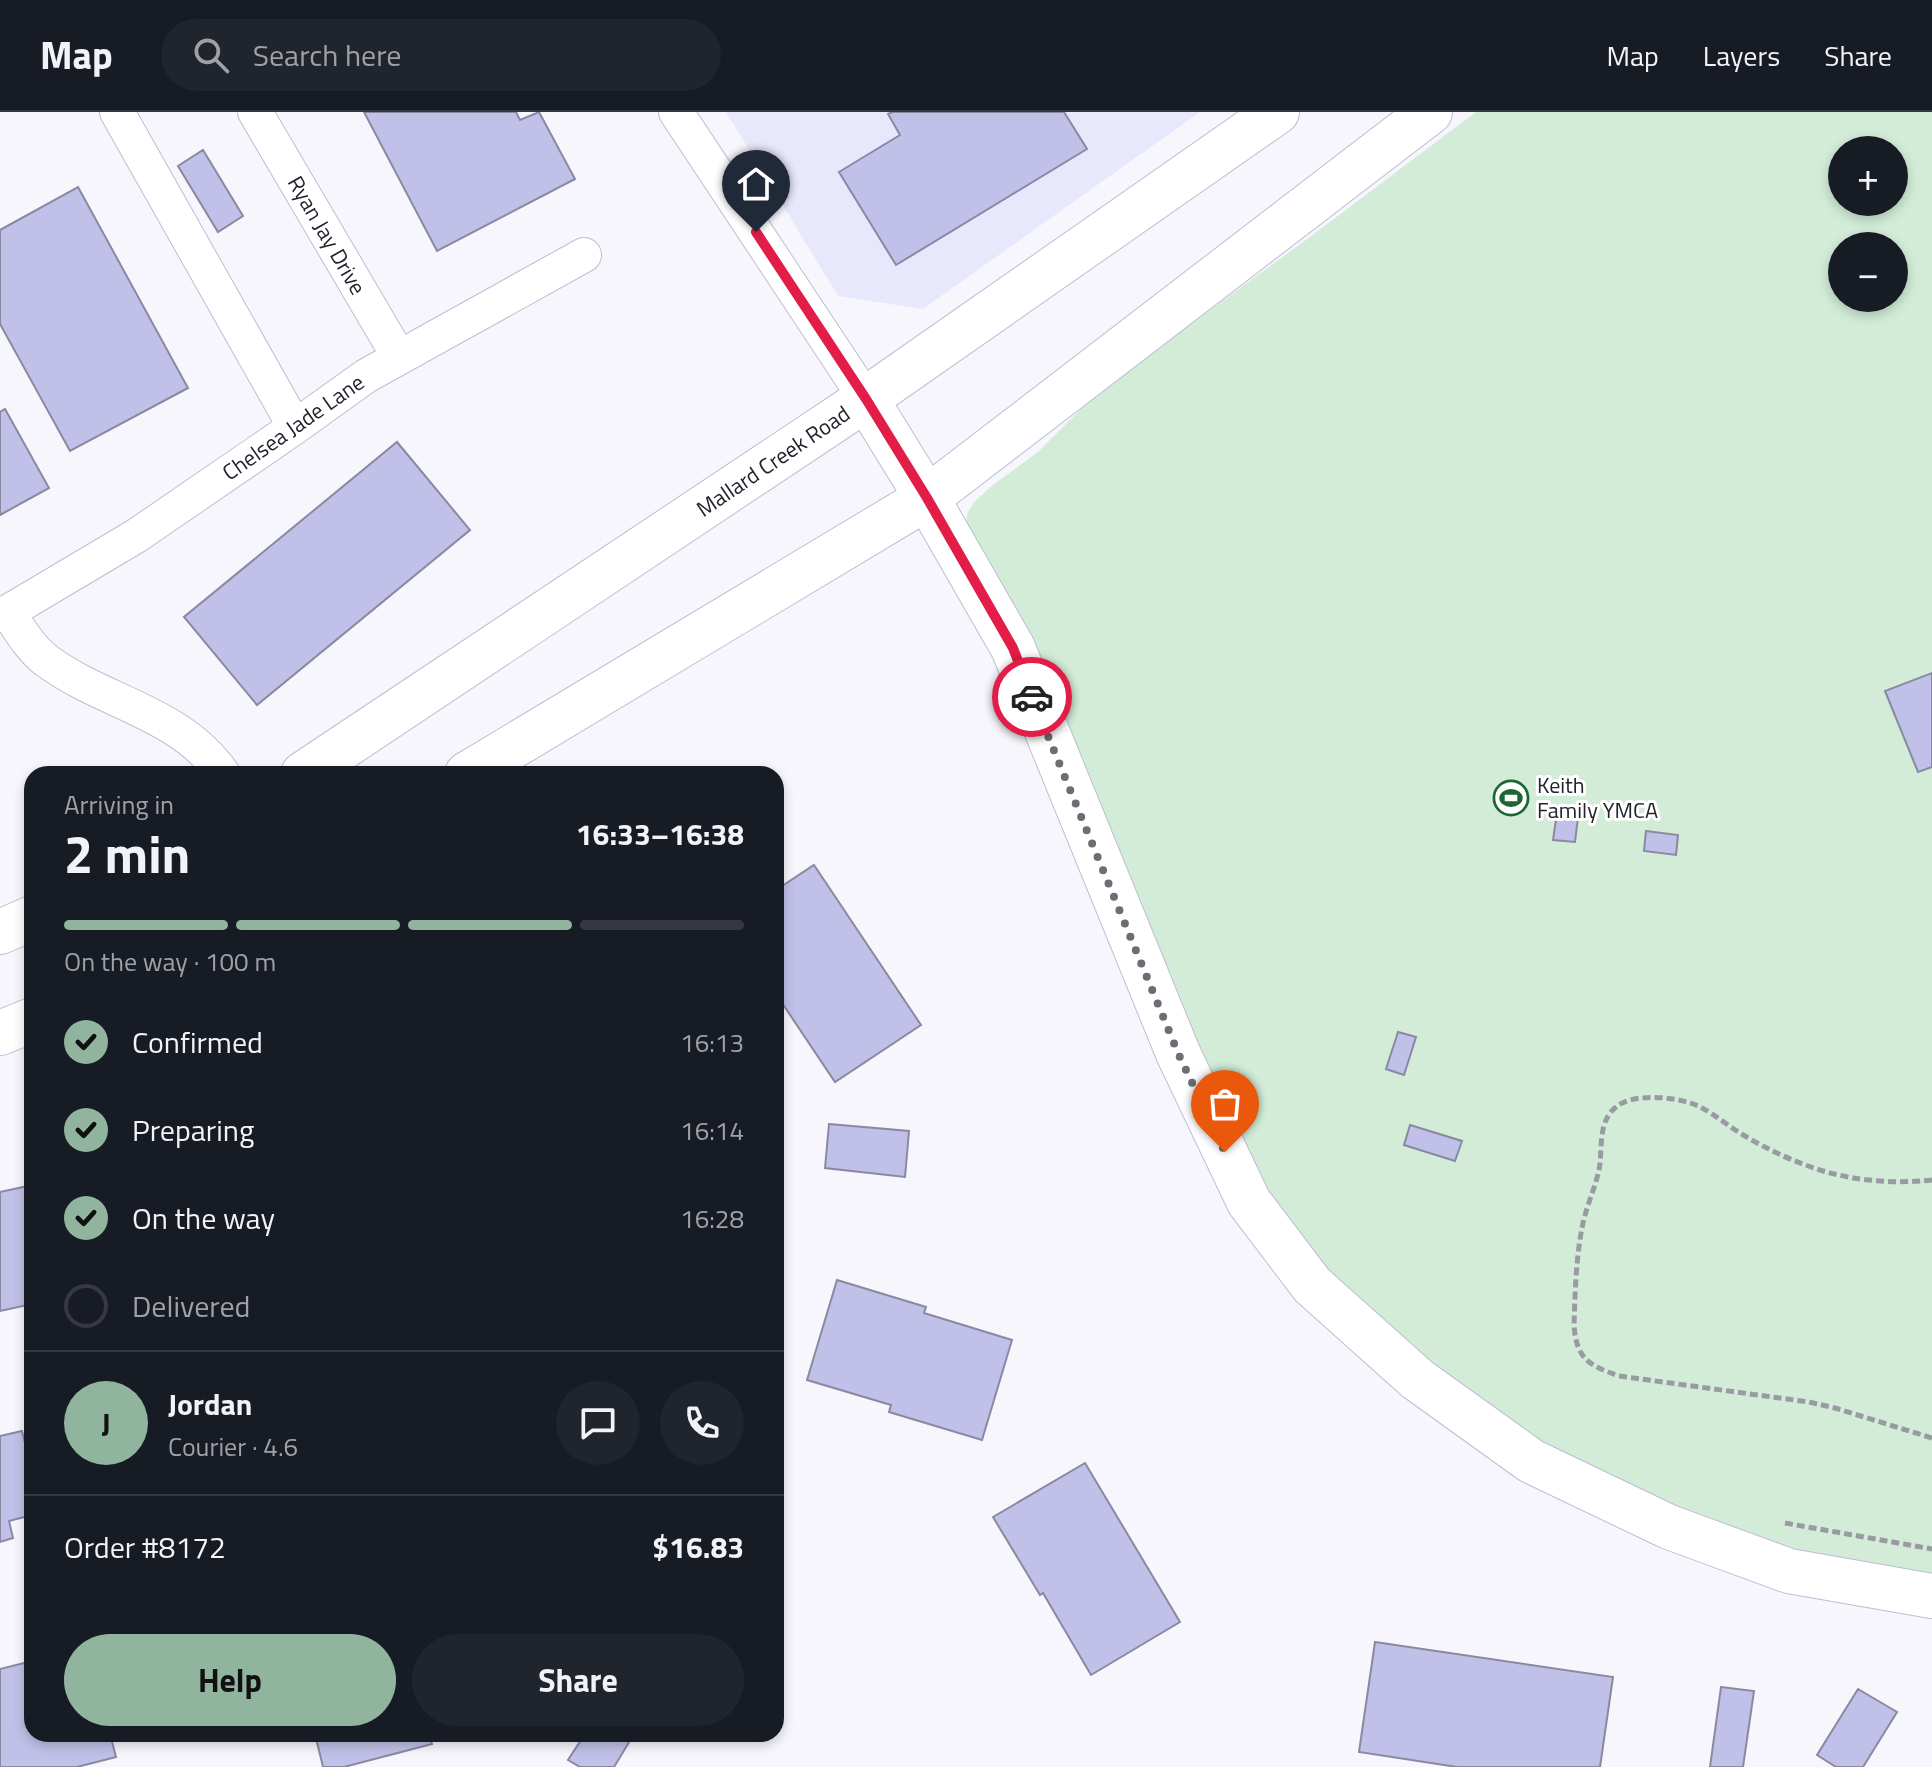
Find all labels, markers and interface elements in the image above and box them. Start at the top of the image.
search box [161,19,721,91]
text: Map [40,26,113,84]
text: Search here [253,32,402,78]
icon: search [189,33,233,77]
text: Map [1606,34,1659,77]
text: Layers [1703,34,1780,77]
text: Share [1824,34,1892,77]
map controls [1828,136,1908,312]
button: + [1828,136,1908,216]
pin [722,150,790,232]
icon: home [734,162,778,206]
street label: Ryan Jay Drive [279,169,375,301]
button: − [1828,232,1908,312]
street label: Chelsea Jade Lane [215,365,371,489]
street label: Mallard Creek Road [689,397,857,525]
courier [992,657,1072,737]
icon: car [1010,675,1054,719]
place label: Keith Family YMCA [1537,768,1658,827]
sports icon: Keith Family YMCA [1492,779,1530,817]
text: Arriving in [64,785,174,824]
text: 16:33–16:38 [576,811,744,857]
text: 2 min [64,814,190,893]
text: On the way · 100 m [64,942,276,981]
text: Confirmed [132,1019,263,1065]
icon: check [64,1020,108,1064]
text: 16:13 [680,1023,744,1062]
pin [1191,1070,1259,1152]
icon: bag [1203,1082,1247,1126]
text: Preparing [132,1107,254,1153]
icon: check [64,1108,108,1152]
text: 16:14 [680,1111,744,1150]
text: On the way [132,1195,275,1241]
icon: check [64,1196,108,1240]
text: 16:28 [680,1199,744,1238]
text: Delivered [132,1283,250,1329]
text: Jordan [168,1381,252,1427]
button: chat [556,1381,640,1465]
button: phone [660,1381,744,1465]
text: J [101,1400,111,1446]
text: Courier · 4.6 [168,1427,298,1466]
text: Order #8172 [64,1524,226,1570]
text: $16.83 [652,1524,744,1570]
button: Help [64,1634,396,1726]
button: Share [412,1634,744,1726]

